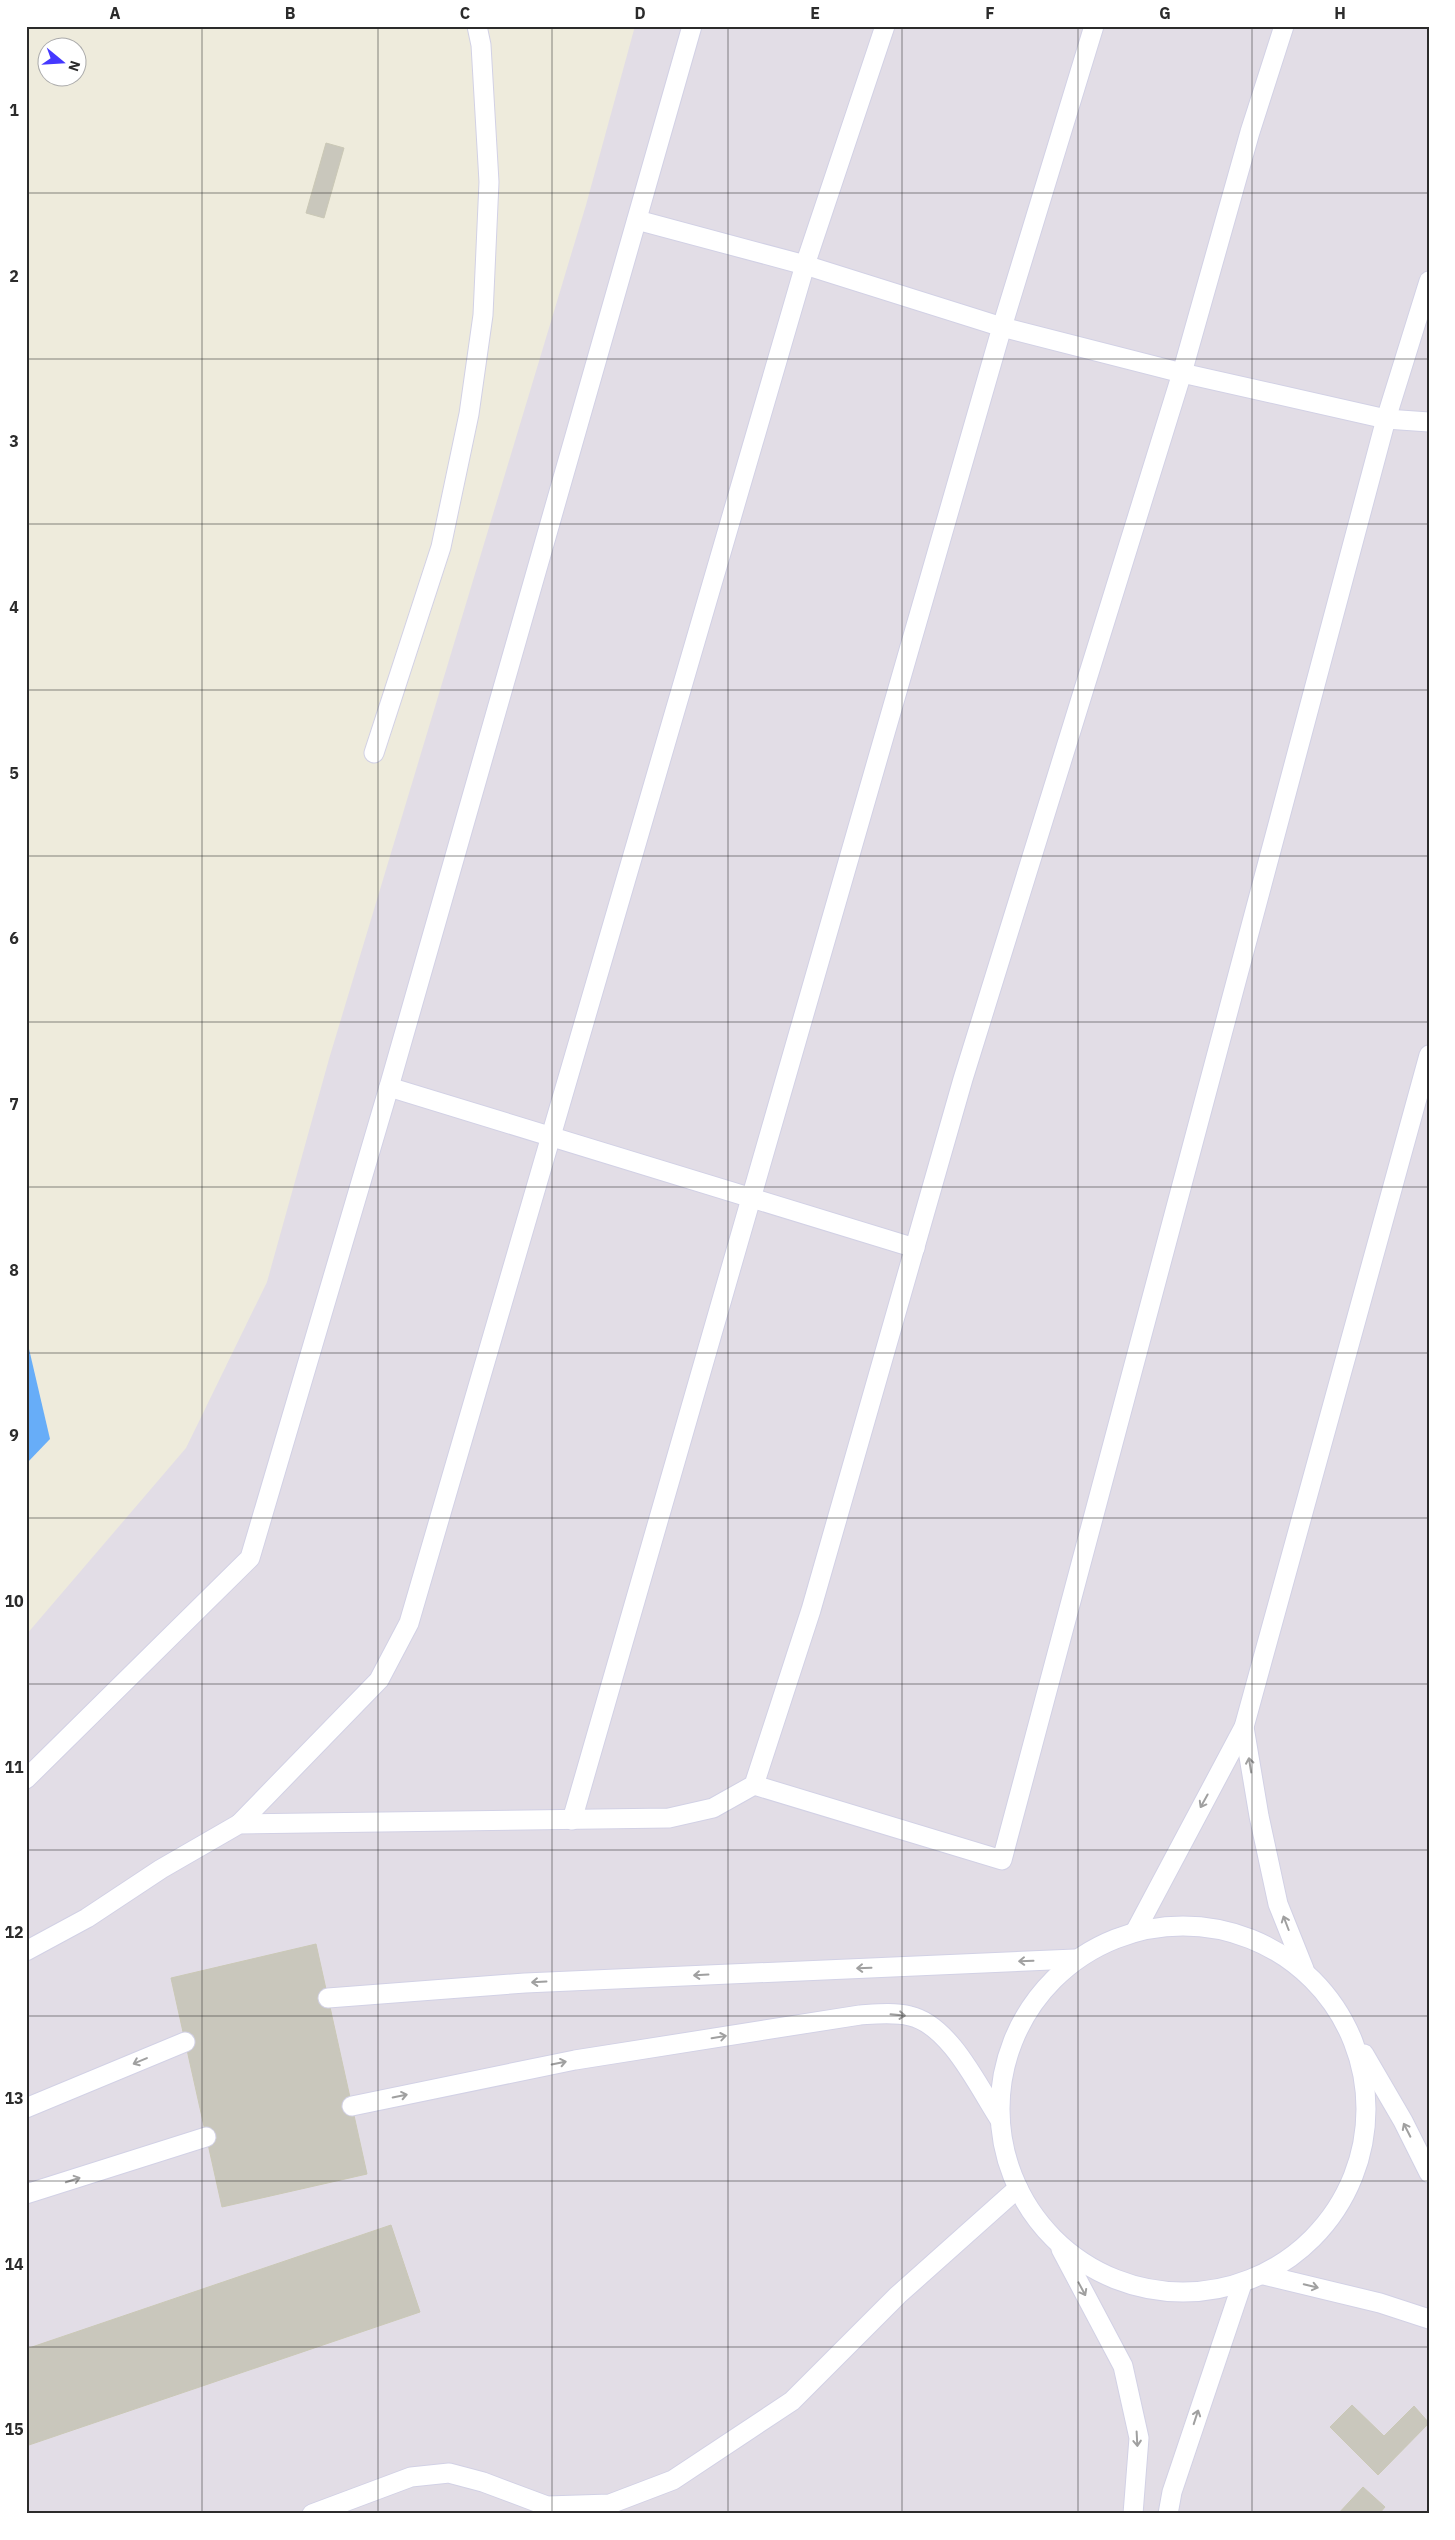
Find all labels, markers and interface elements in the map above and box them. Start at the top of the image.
text: A [110,3,121,23]
text: B [285,3,296,23]
text: C [460,3,470,23]
text: D [634,3,646,23]
text: E [810,3,820,23]
text: F [985,3,995,23]
text: G [1159,3,1171,23]
text: H [1334,3,1346,23]
north arrow [38,38,88,88]
text: N [64,58,84,74]
text: 1 [9,100,19,120]
text: 2 [9,266,19,286]
text: 3 [9,431,19,451]
text: 4 [9,597,19,617]
text: 5 [9,763,19,783]
text: 6 [9,928,19,948]
text: 7 [9,1094,19,1114]
text: 8 [9,1260,19,1280]
text: 9 [9,1425,19,1445]
text: 10 [4,1591,24,1611]
text: 11 [4,1757,24,1777]
one-way arrow [1245,1758,1255,1774]
one-way arrow [1199,1793,1208,1808]
one-way arrow [1281,1916,1290,1932]
text: 12 [4,1922,24,1942]
one-way arrow [1018,1957,1034,1966]
one-way arrow [856,1963,872,1972]
one-way arrow [694,1970,710,1979]
one-way arrow [531,1978,547,1987]
one-way arrow [889,2010,905,2020]
one-way arrow [711,2032,727,2042]
one-way arrow [133,2057,148,2066]
one-way arrow [550,2058,566,2068]
text: 13 [4,2088,24,2108]
one-way arrow [391,2091,407,2100]
one-way arrow [1402,2123,1411,2138]
one-way arrow [64,2174,80,2184]
text: 14 [4,2254,24,2274]
one-way arrow [1077,2281,1087,2296]
one-way arrow [1303,2282,1319,2291]
one-way arrow [1192,2409,1202,2425]
text: 15 [4,2419,24,2439]
one-way arrow [1133,2431,1142,2447]

